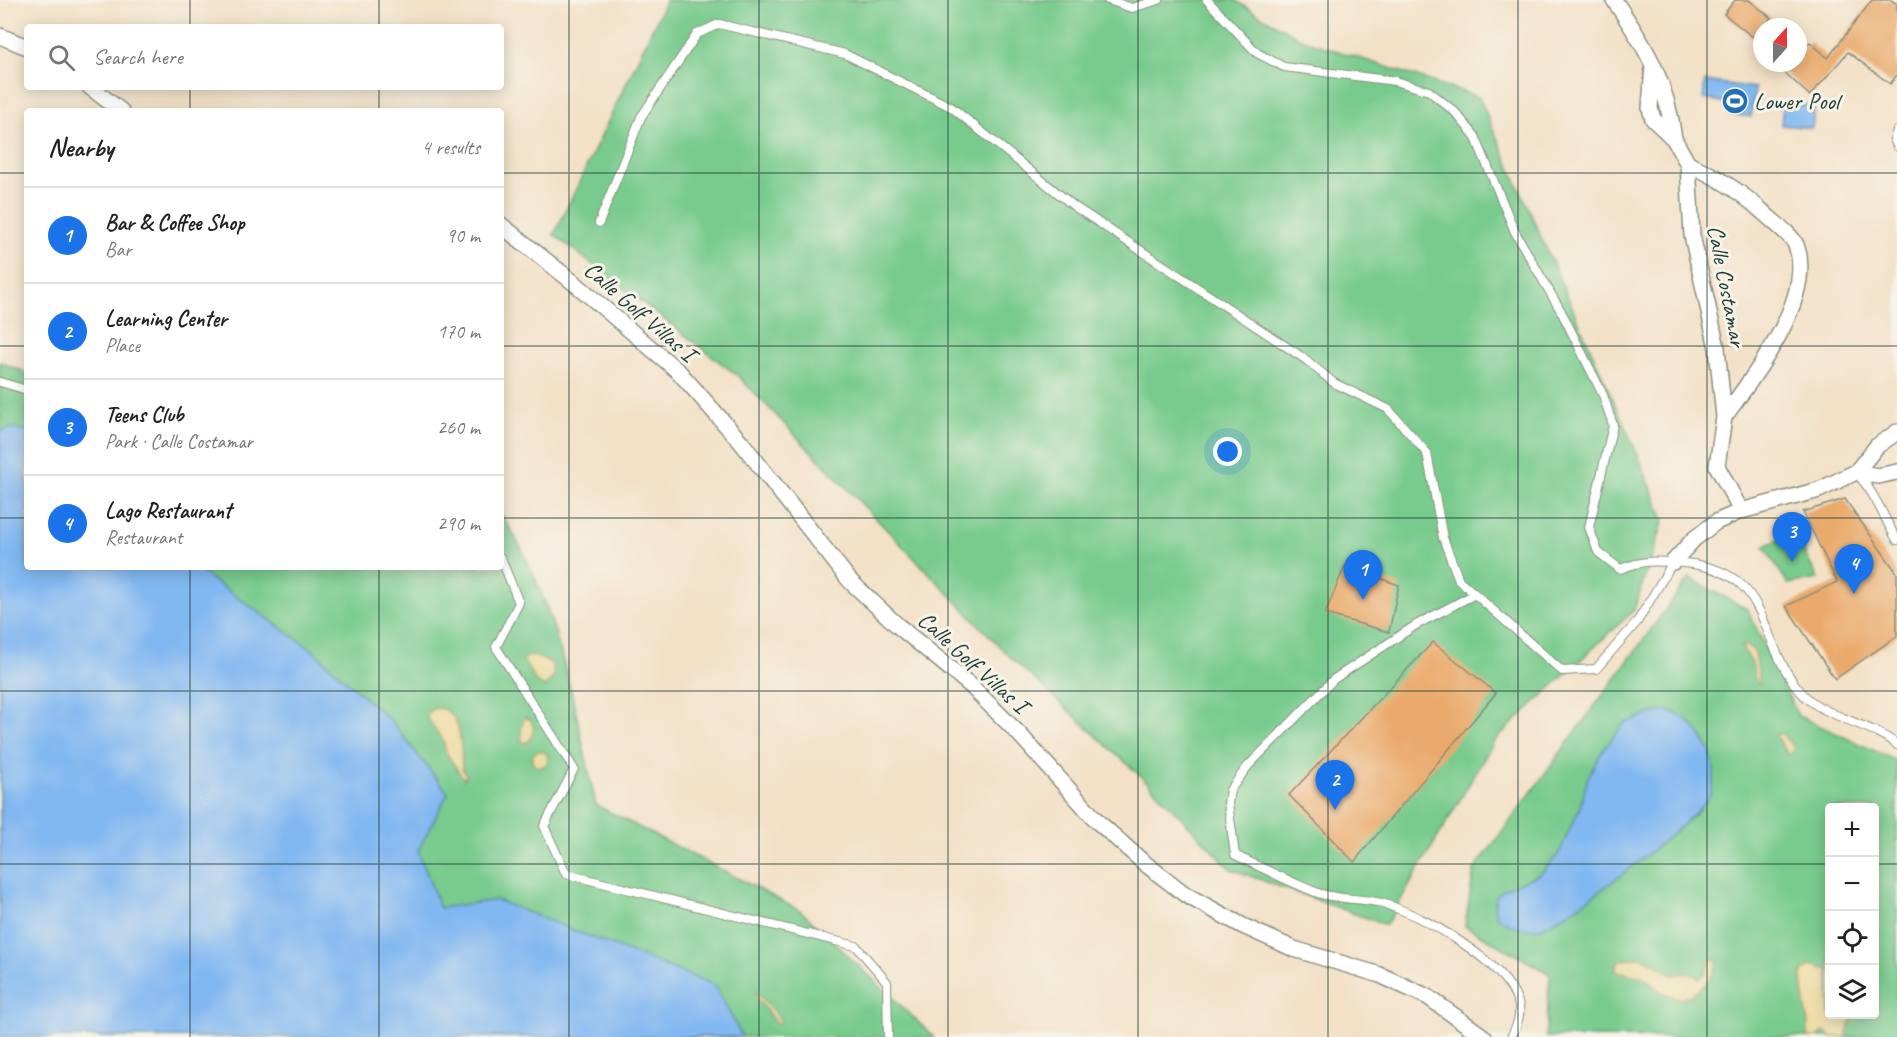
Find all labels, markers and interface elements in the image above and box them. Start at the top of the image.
north arrow [1753,18,1807,72]
search box [24,24,504,90]
icon: search [45,41,78,74]
text: Search here [93,43,183,71]
sports icon: Lower Pool [1720,86,1750,116]
place label: Lower Pool [1754,86,1843,116]
text: Nearby [48,131,113,164]
text: 4 results [421,135,480,160]
text: Bar & Coffee Shop [105,209,244,237]
text: 1 [63,223,72,248]
text: 90 m [446,223,480,248]
street label: Calle Costamar [1701,223,1754,352]
text: Bar [105,237,131,262]
street label: Calle Golf Villas I [578,254,706,371]
text: Learning Center [105,305,227,333]
text: 2 [63,319,72,344]
text: 170 m [437,319,480,344]
text: Place [105,333,140,358]
text: Teens Club [105,401,184,429]
text: 3 [63,415,72,440]
text: 260 m [437,415,480,440]
text: Park · Calle Costamar [105,429,253,454]
your location [1213,437,1242,466]
text: Lago Restaurant [105,497,231,525]
text: 4 [63,511,72,536]
text: 290 m [437,511,480,536]
pin: 3 [1772,512,1812,562]
text: Restaurant [105,525,182,550]
pin: 4 [1834,544,1874,594]
pin: 1 [1344,550,1382,600]
street label: Calle Golf Villas I [912,605,1038,723]
pin: 2 [1316,760,1354,810]
map controls [1825,803,1879,1019]
button: + [1825,803,1879,857]
button: − [1825,857,1879,911]
button: locate [1825,911,1879,965]
button: layers [1825,965,1879,1019]

